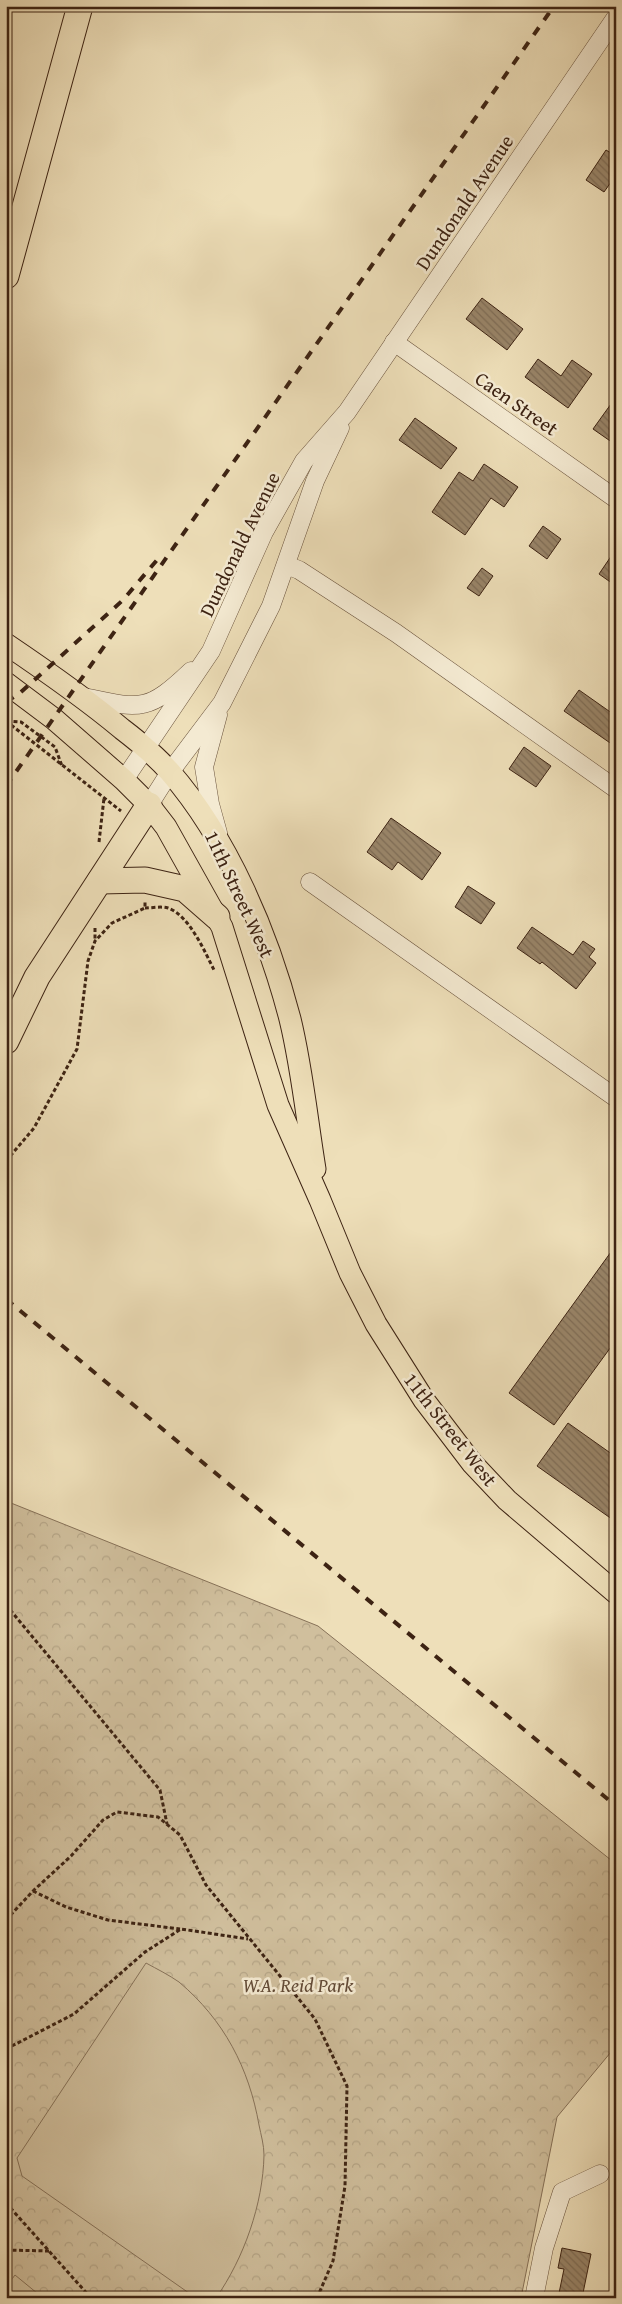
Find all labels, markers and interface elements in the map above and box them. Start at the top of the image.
street label: Dundonald Avenue [408,128,520,276]
street label: Caen Street [469,364,565,442]
street label: Dundonald Avenue [191,467,287,621]
street label: 11th Street West [198,826,282,962]
street label: 11th Street West [397,1366,505,1492]
park label: W.A. Reid Park [243,1970,354,1999]

